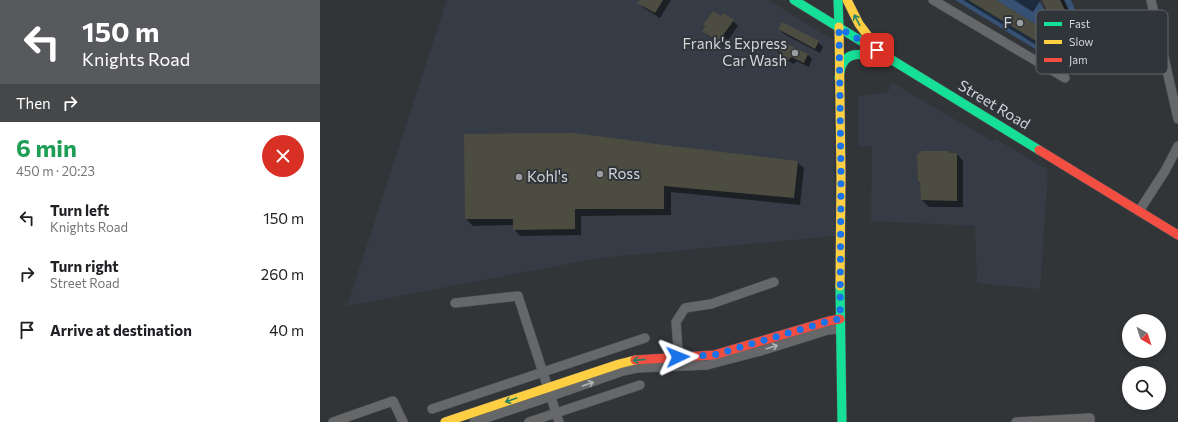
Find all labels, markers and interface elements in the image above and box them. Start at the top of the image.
legend [1036,10,1168,74]
place label: F [1003,13,1012,31]
text: 150 m [82,14,159,48]
one-way arrow [852,15,860,27]
icon: left [16,16,68,68]
text: Fast [1069,17,1091,30]
marker: F [1015,18,1025,28]
pin [860,33,894,67]
place label: Frank's Express Car Wash [682,34,787,69]
text: Slow [1069,35,1094,48]
icon: arrive [866,39,888,61]
text: Knights Road [82,48,190,70]
marker: Frank's Express Car Wash [790,48,800,58]
text: Jam [1069,53,1088,67]
street label: Street Road [955,76,1034,133]
icon: right [59,92,81,114]
text: Then [16,94,51,112]
text: 6 min [16,133,77,162]
button: close [262,135,304,177]
text: 450 m · 20:23 [16,163,95,179]
place label: Ross [608,164,640,182]
place label: Kohl's [527,167,568,185]
marker: Ross [595,169,605,179]
marker: Kohl's [514,172,524,182]
text: Turn left [50,201,109,219]
icon: left [16,207,38,229]
text: 150 m [263,209,304,227]
text: Knights Road [50,219,128,235]
text: Turn right [50,257,119,275]
icon: right [16,263,38,285]
text: 260 m [261,265,304,283]
text: Street Road [50,275,120,291]
north arrow [1122,314,1166,358]
map controls [1122,314,1166,410]
icon: arrive [16,319,38,341]
text: Arrive at destination [50,321,192,339]
text: 40 m [269,321,304,339]
position arrow [657,336,699,378]
one-way arrow [765,343,778,350]
one-way arrow [632,356,645,364]
button: search [1122,366,1166,410]
one-way arrow [581,379,593,387]
one-way arrow [505,396,517,404]

